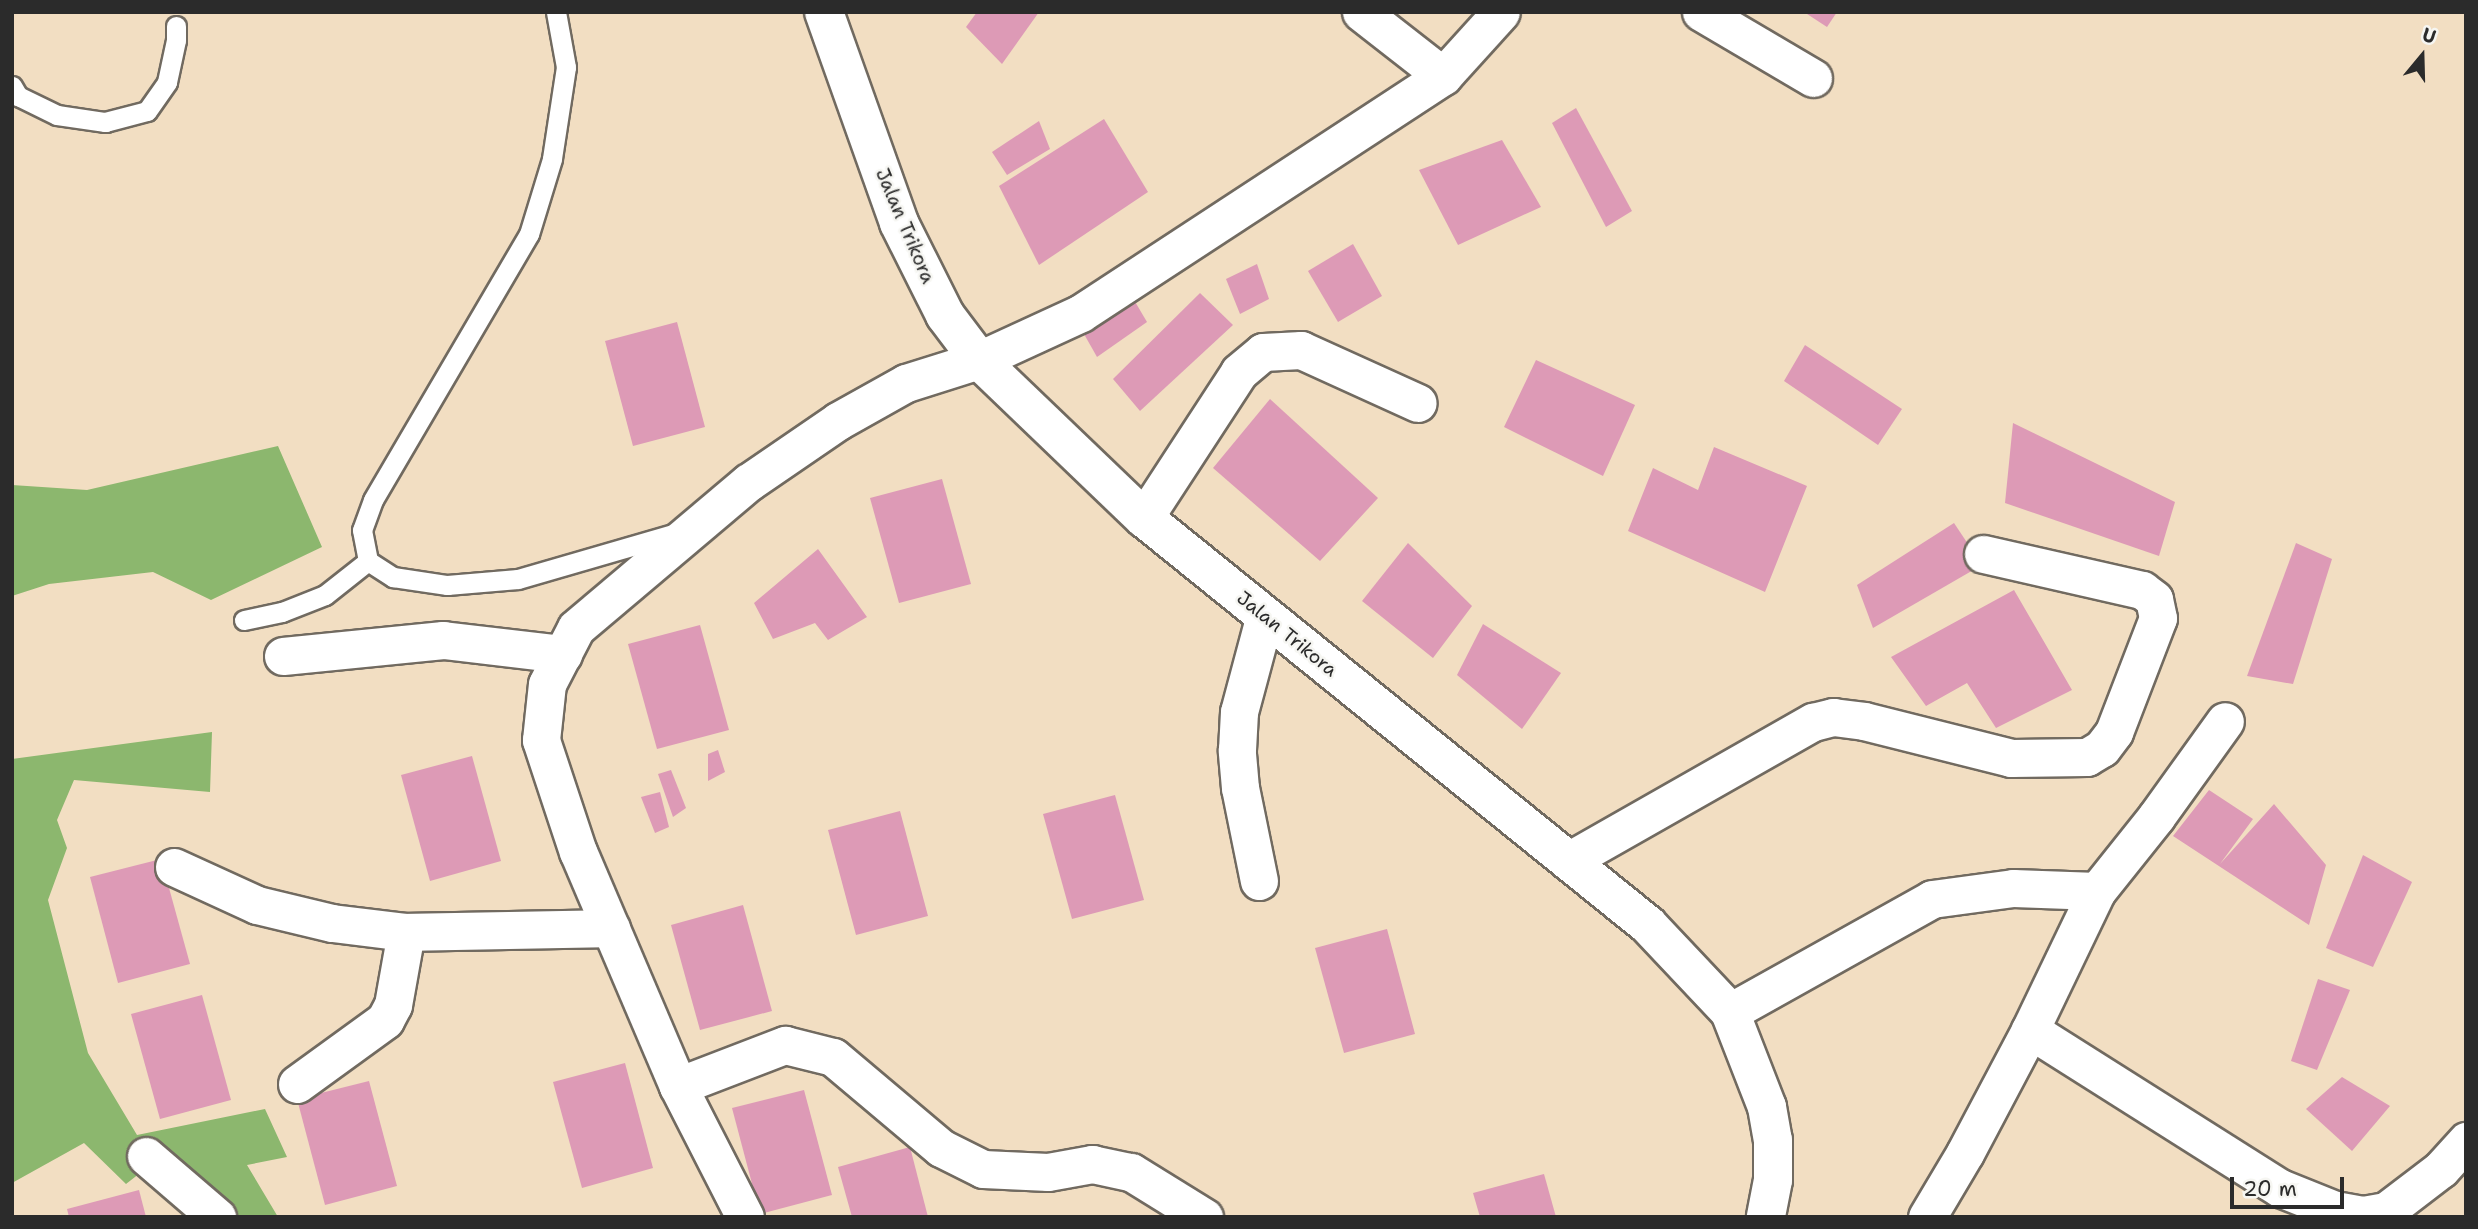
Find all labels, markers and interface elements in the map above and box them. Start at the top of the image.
north arrow [2387,21,2457,91]
text: U [2419,22,2439,50]
street label: Jalan Trikora [871,165,939,287]
street label: Jalan Trikora [1232,586,1342,682]
scale bar [2233,1162,2347,1206]
text: 20 m [2243,1175,2297,1203]

